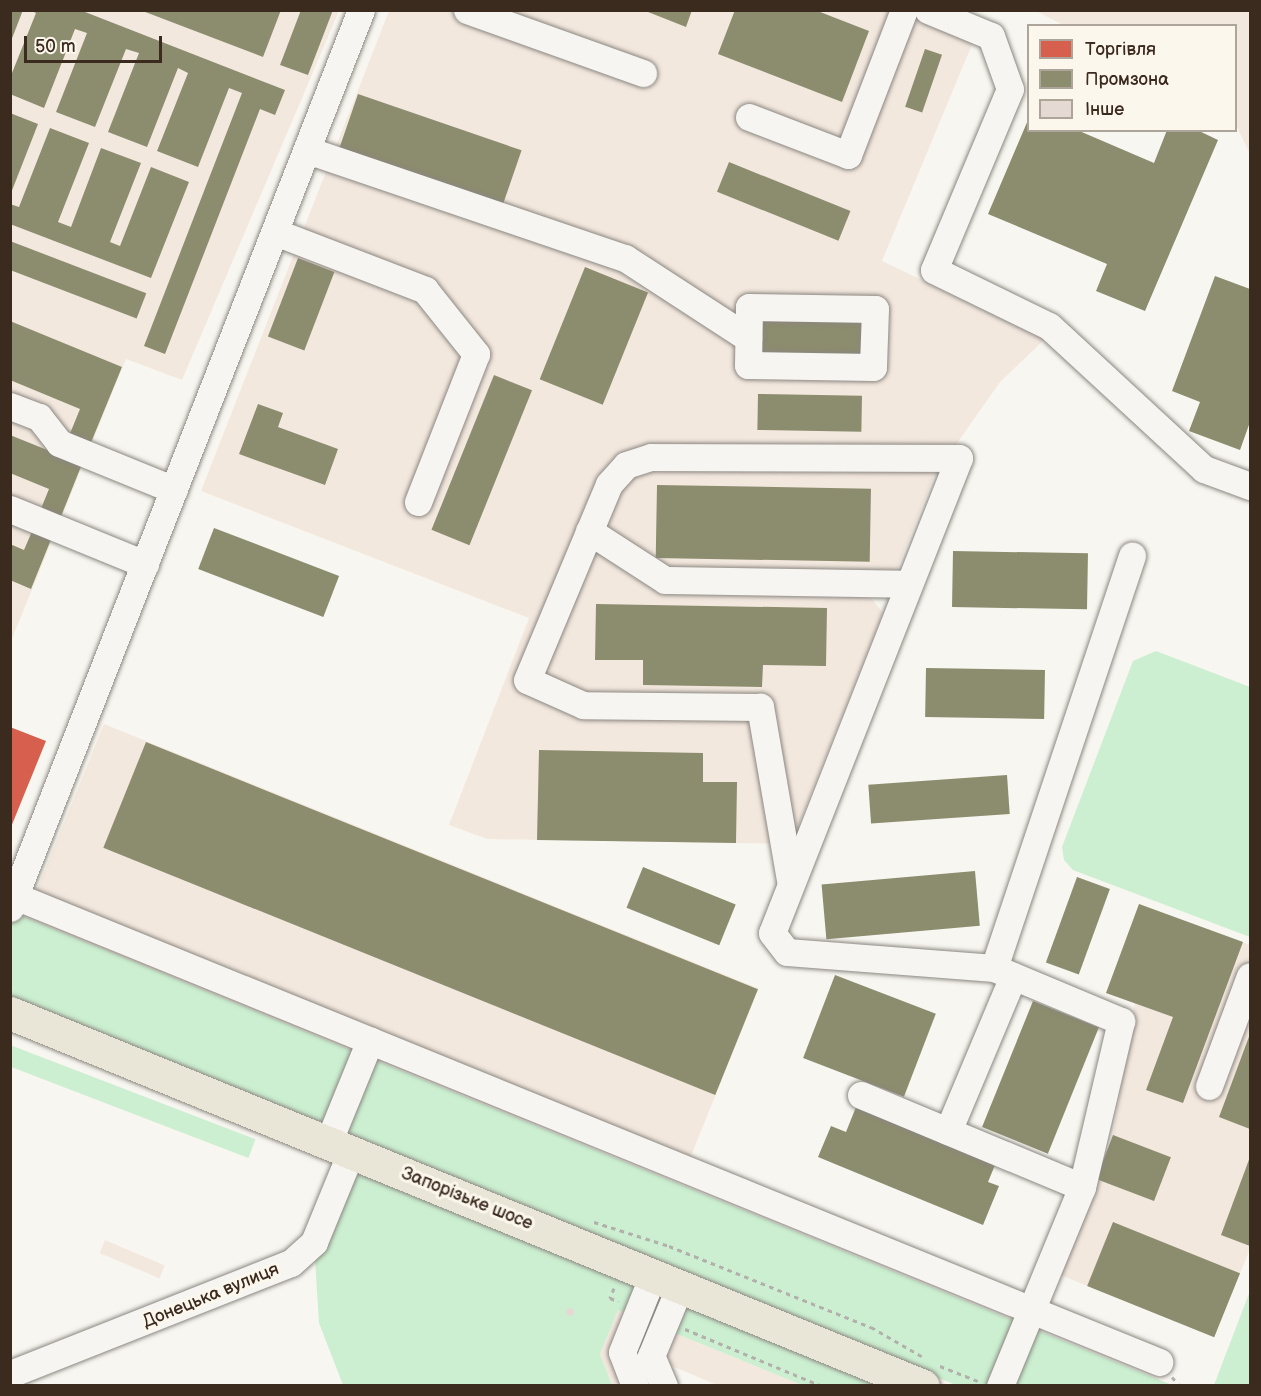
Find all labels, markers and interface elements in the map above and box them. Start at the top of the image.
scale bar [27,24,165,62]
legend [1027,24,1237,132]
text: 50 m [35,36,76,57]
text: Торгівля [1085,39,1156,60]
text: Промзона [1085,69,1169,90]
text: Інше [1085,99,1124,120]
street label: Запорізьке шосе [398,1163,536,1235]
street label: Донецька вулиця [140,1259,282,1333]

